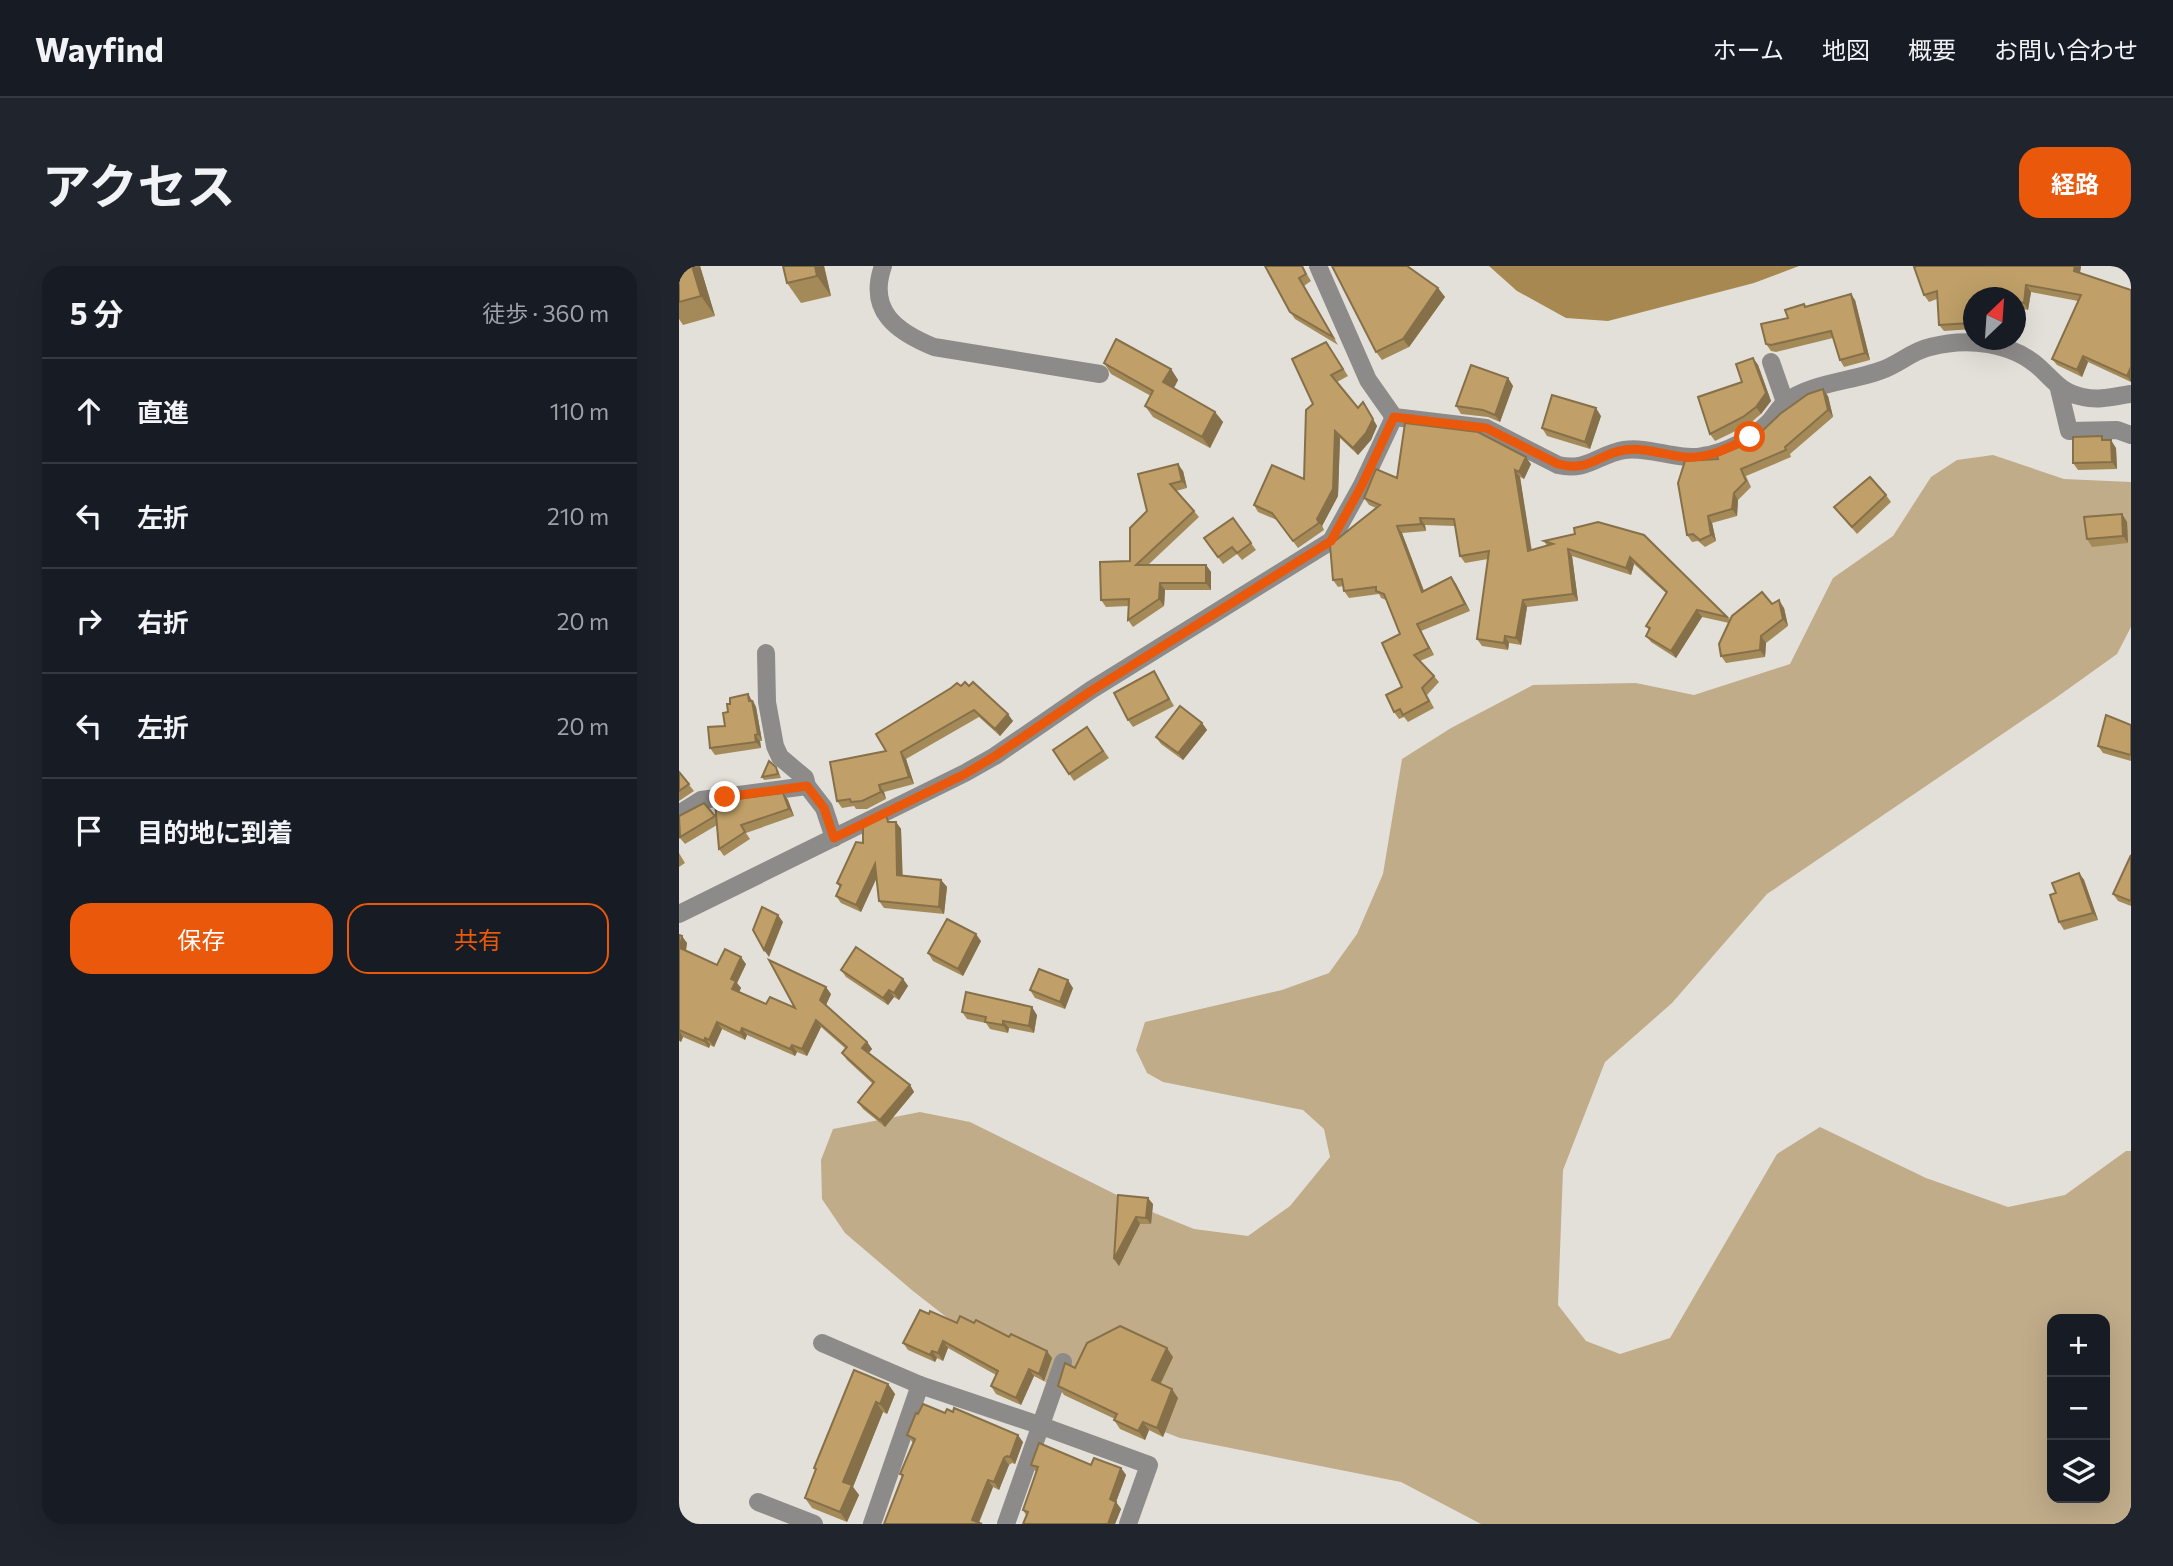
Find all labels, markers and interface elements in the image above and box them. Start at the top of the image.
text: Wayfind [35,28,164,69]
text: ホーム [1713,35,1784,64]
text: 地図 [1822,35,1870,64]
text: 概要 [1908,35,1956,64]
text: お問い合わせ [1994,35,2138,64]
button: 経路 [2019,147,2131,218]
text: アクセス [42,154,236,214]
north arrow [1963,287,2026,350]
text: 5 分 [70,294,123,331]
text: 徒歩 · 360 m [482,299,609,327]
icon: ahead [70,392,108,430]
text: 直進 [137,396,189,427]
text: 110 m [550,397,609,425]
route start [1734,421,1765,452]
icon: left [70,497,108,535]
text: 左折 [137,501,189,532]
text: 210 m [547,502,609,530]
icon: right [70,602,108,640]
text: 右折 [137,606,189,637]
text: 20 m [557,607,609,635]
icon: left [70,707,108,745]
text: 左折 [137,711,189,742]
text: 20 m [557,712,609,740]
route end [709,781,740,812]
icon: arrive [70,812,108,850]
text: 目的地に到着 [137,816,293,847]
button: 保存 [70,903,333,974]
button: 共有 [347,903,609,974]
map controls [2047,1314,2110,1503]
button: + [2047,1314,2110,1377]
button: − [2047,1377,2110,1440]
button: layers [2047,1440,2110,1503]

